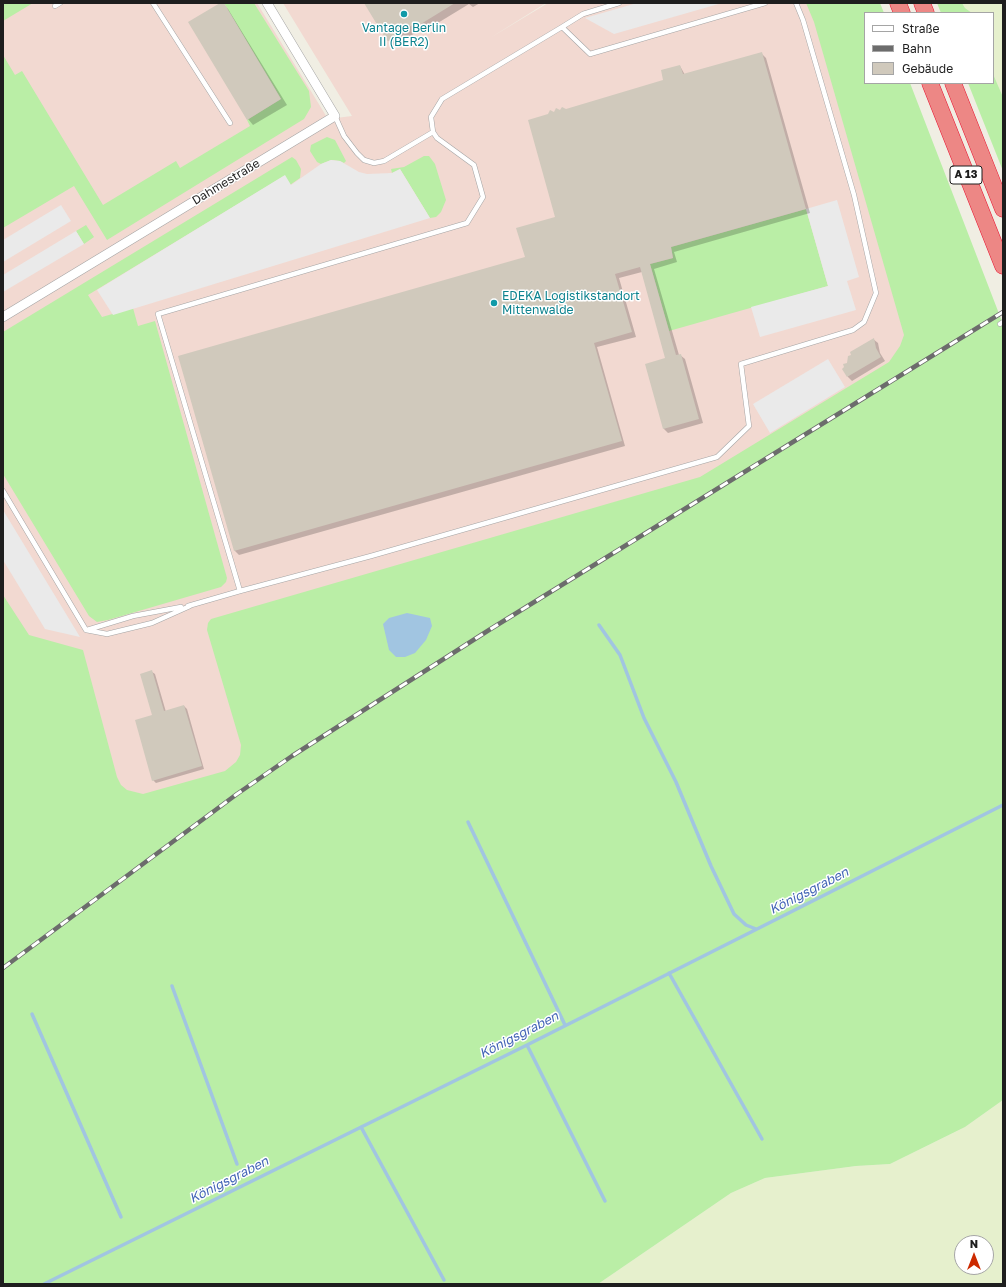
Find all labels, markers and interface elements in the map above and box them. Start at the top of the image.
marker: Vantage Berlin II (BER2) [399,9,409,19]
legend [864,12,994,84]
place label: Vantage Berlin II (BER2) [362,21,446,49]
text: Straße [902,21,940,36]
text: Bahn [902,41,932,56]
text: Gebäude [902,61,953,76]
street label: Dahmestraße [189,156,263,208]
road number: A 13 [950,166,982,184]
place label: EDEKA Logistikstandort Mittenwalde [502,289,640,317]
marker: EDEKA Logistikstandort Mittenwalde [489,298,499,308]
water label: Königsgraben [767,864,851,918]
water label: Königsgraben [477,1008,561,1062]
water label: Königsgraben [187,1153,271,1207]
north arrow [954,1235,994,1275]
text: N [970,1237,978,1250]

